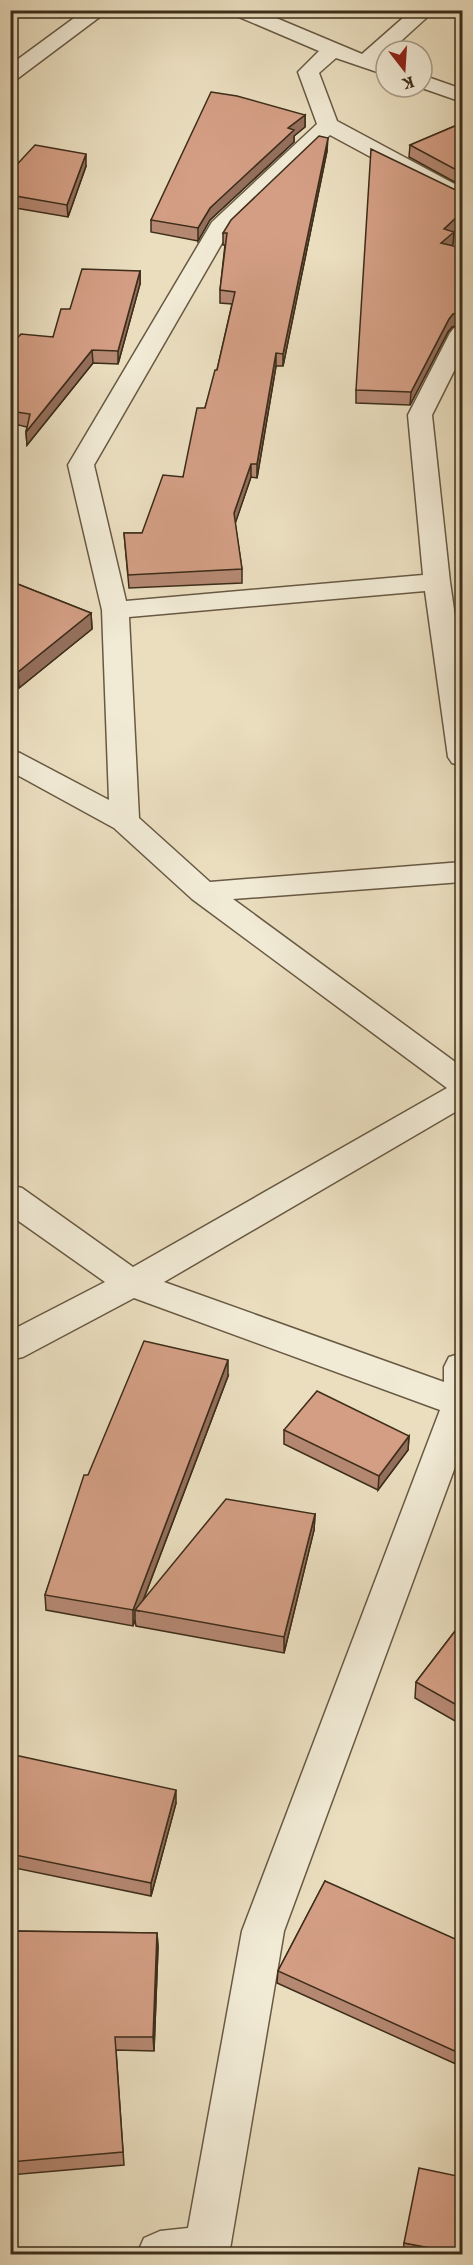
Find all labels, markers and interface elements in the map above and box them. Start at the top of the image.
north arrow [374,39,434,99]
text: K [399,69,417,94]

